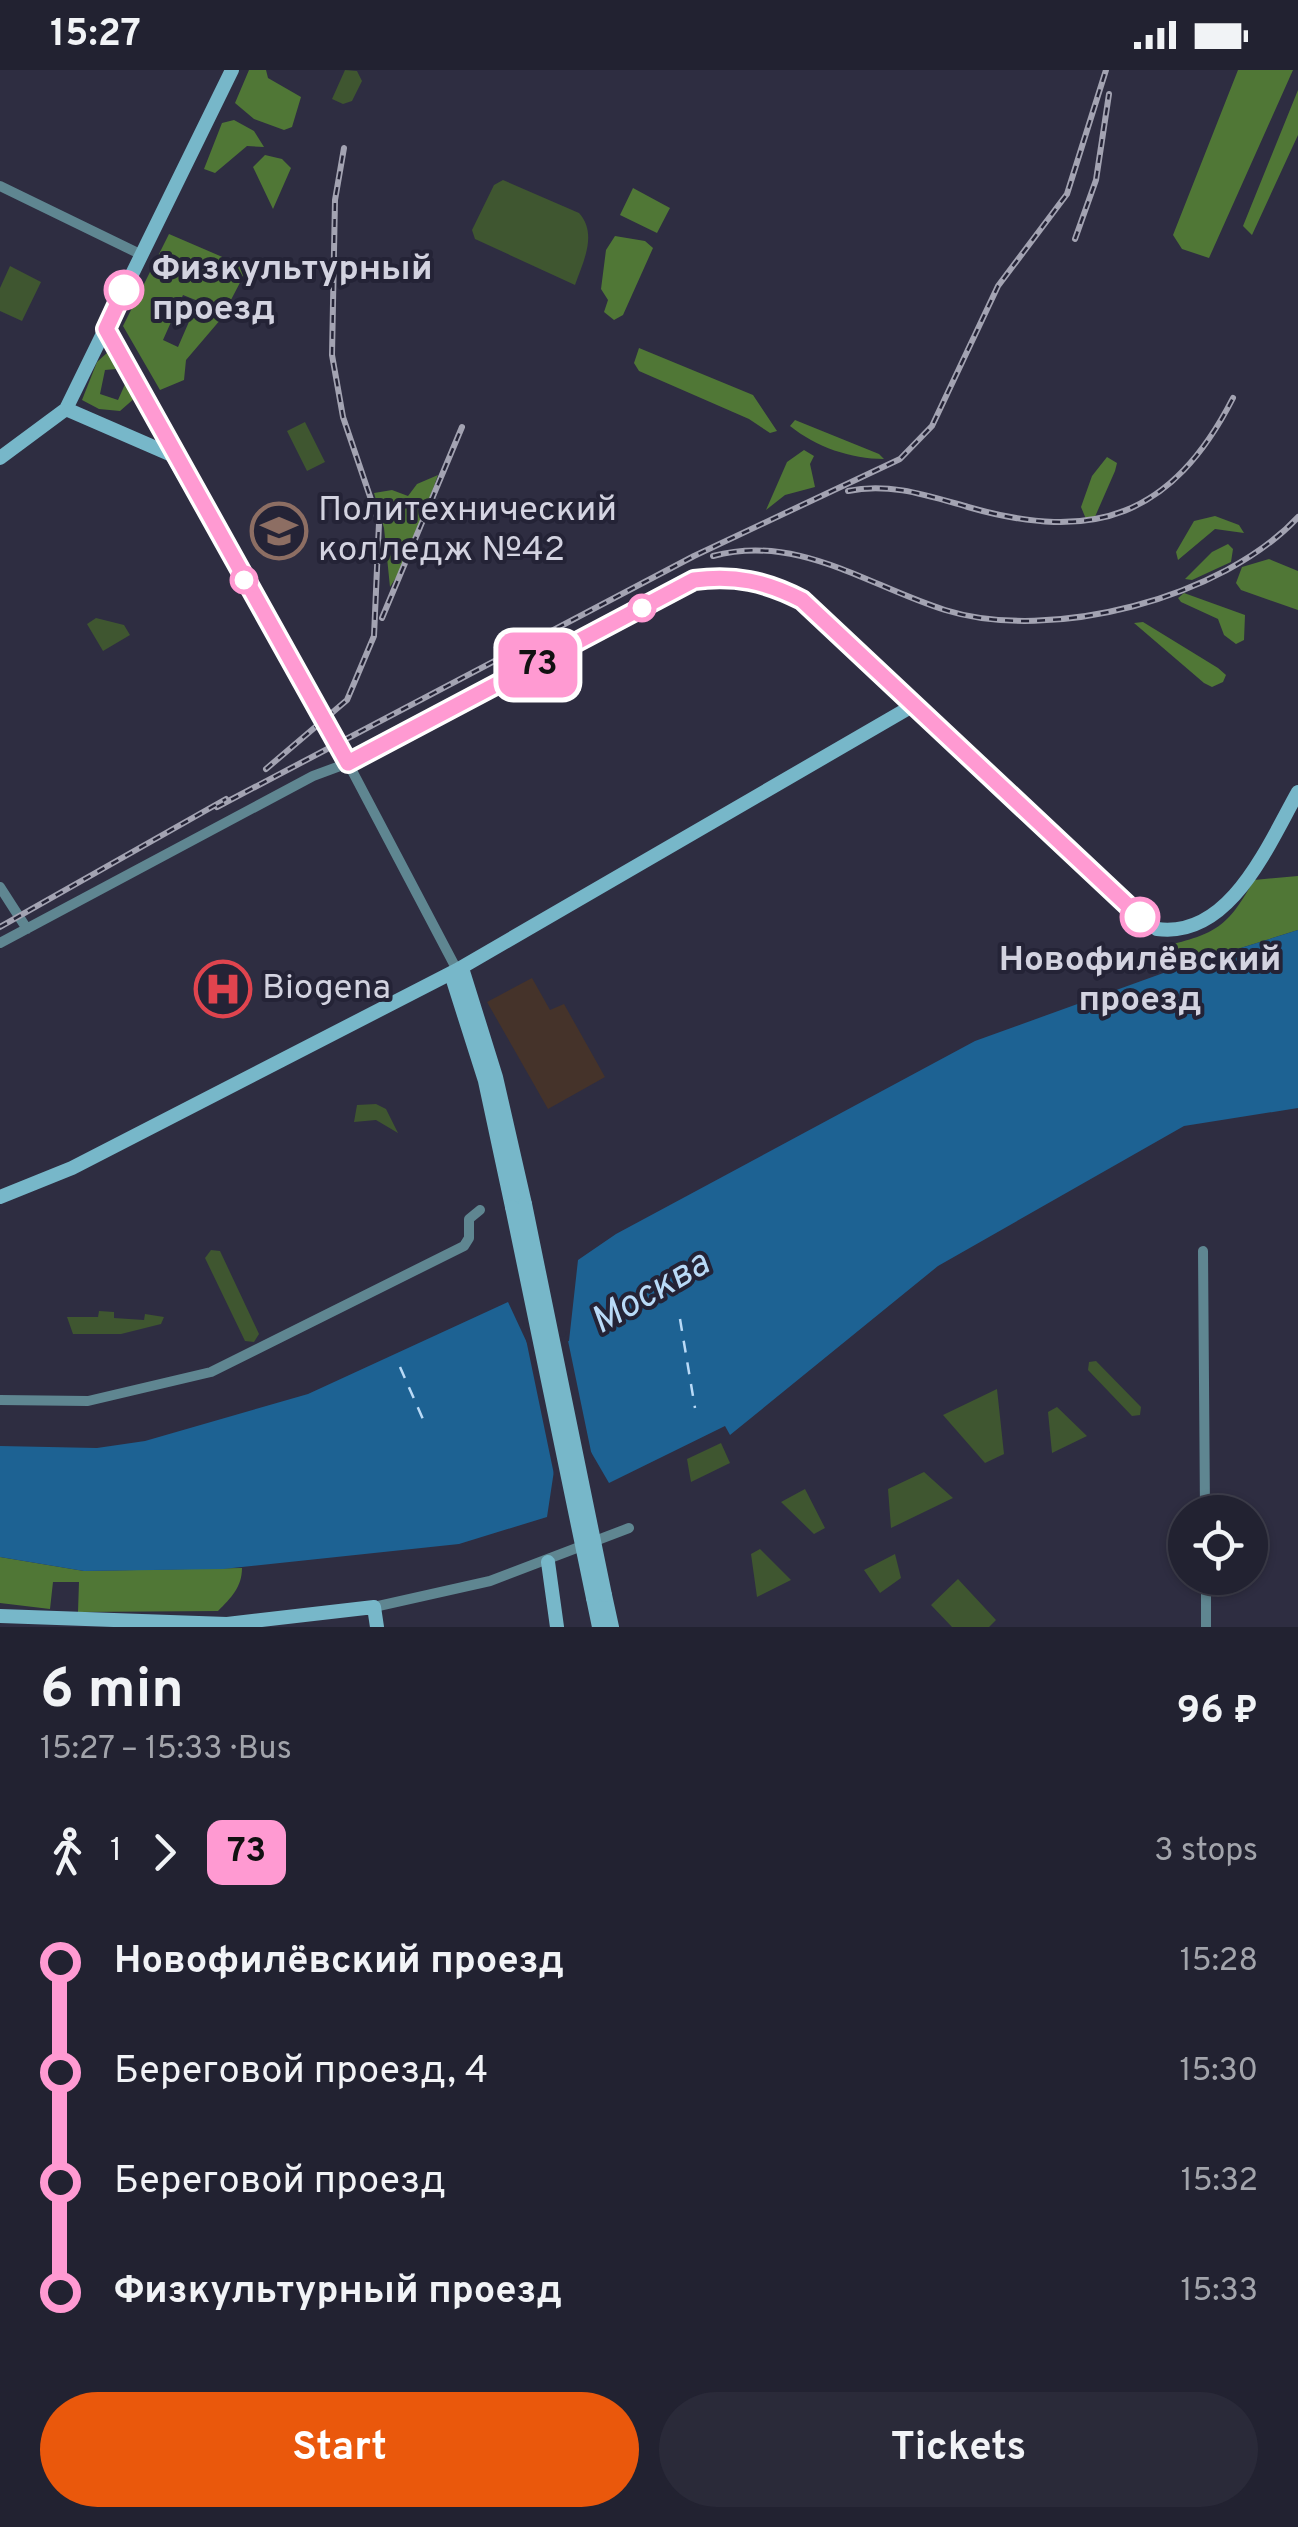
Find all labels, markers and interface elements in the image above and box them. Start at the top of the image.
text: 15:27 [50,11,141,60]
place label: Физкультурный проезд [152,248,433,332]
marker: Физкультурный проезд [105,271,143,309]
place label: Политехнический колледж №42 [318,489,617,573]
school or university icon: Политехнический колледж №42 [249,501,309,561]
unlabelled marker [231,567,257,593]
unlabelled marker [629,595,655,621]
line badge: 73 [493,632,583,698]
text: 73 [518,643,558,687]
marker: Новофилёвский проезд [1121,898,1159,936]
place label: Новофилёвский проезд [999,939,1281,1023]
hospital icon: Biogena [193,959,253,1019]
place label: Biogena [262,967,391,1011]
water label: Москва [583,1240,720,1348]
map controls [1168,1495,1268,1595]
button: locate [1168,1495,1268,1595]
text: 6 min [40,1657,184,1727]
text: 96 ₽ [1177,1688,1258,1737]
text: 15:27 – 15:33 · Bus [40,1730,292,1770]
icon: walk [40,1825,95,1880]
icon: forward [137,1825,192,1880]
text: 73 [227,1830,266,1874]
text: 1 [110,1832,122,1872]
text: 3 stops [1154,1832,1258,1872]
text: Новофилёвский проезд [114,1938,564,1987]
text: 15:28 [1180,1942,1258,1982]
text: Береговой проезд, 4 [114,2048,488,2097]
text: 15:30 [1180,2052,1258,2092]
text: Береговой проезд [114,2158,446,2207]
text: 15:32 [1181,2162,1258,2202]
text: Физкультурный проезд [114,2268,562,2317]
text: 15:33 [1180,2272,1258,2312]
button: Start [40,2392,639,2507]
button: Tickets [659,2392,1258,2507]

